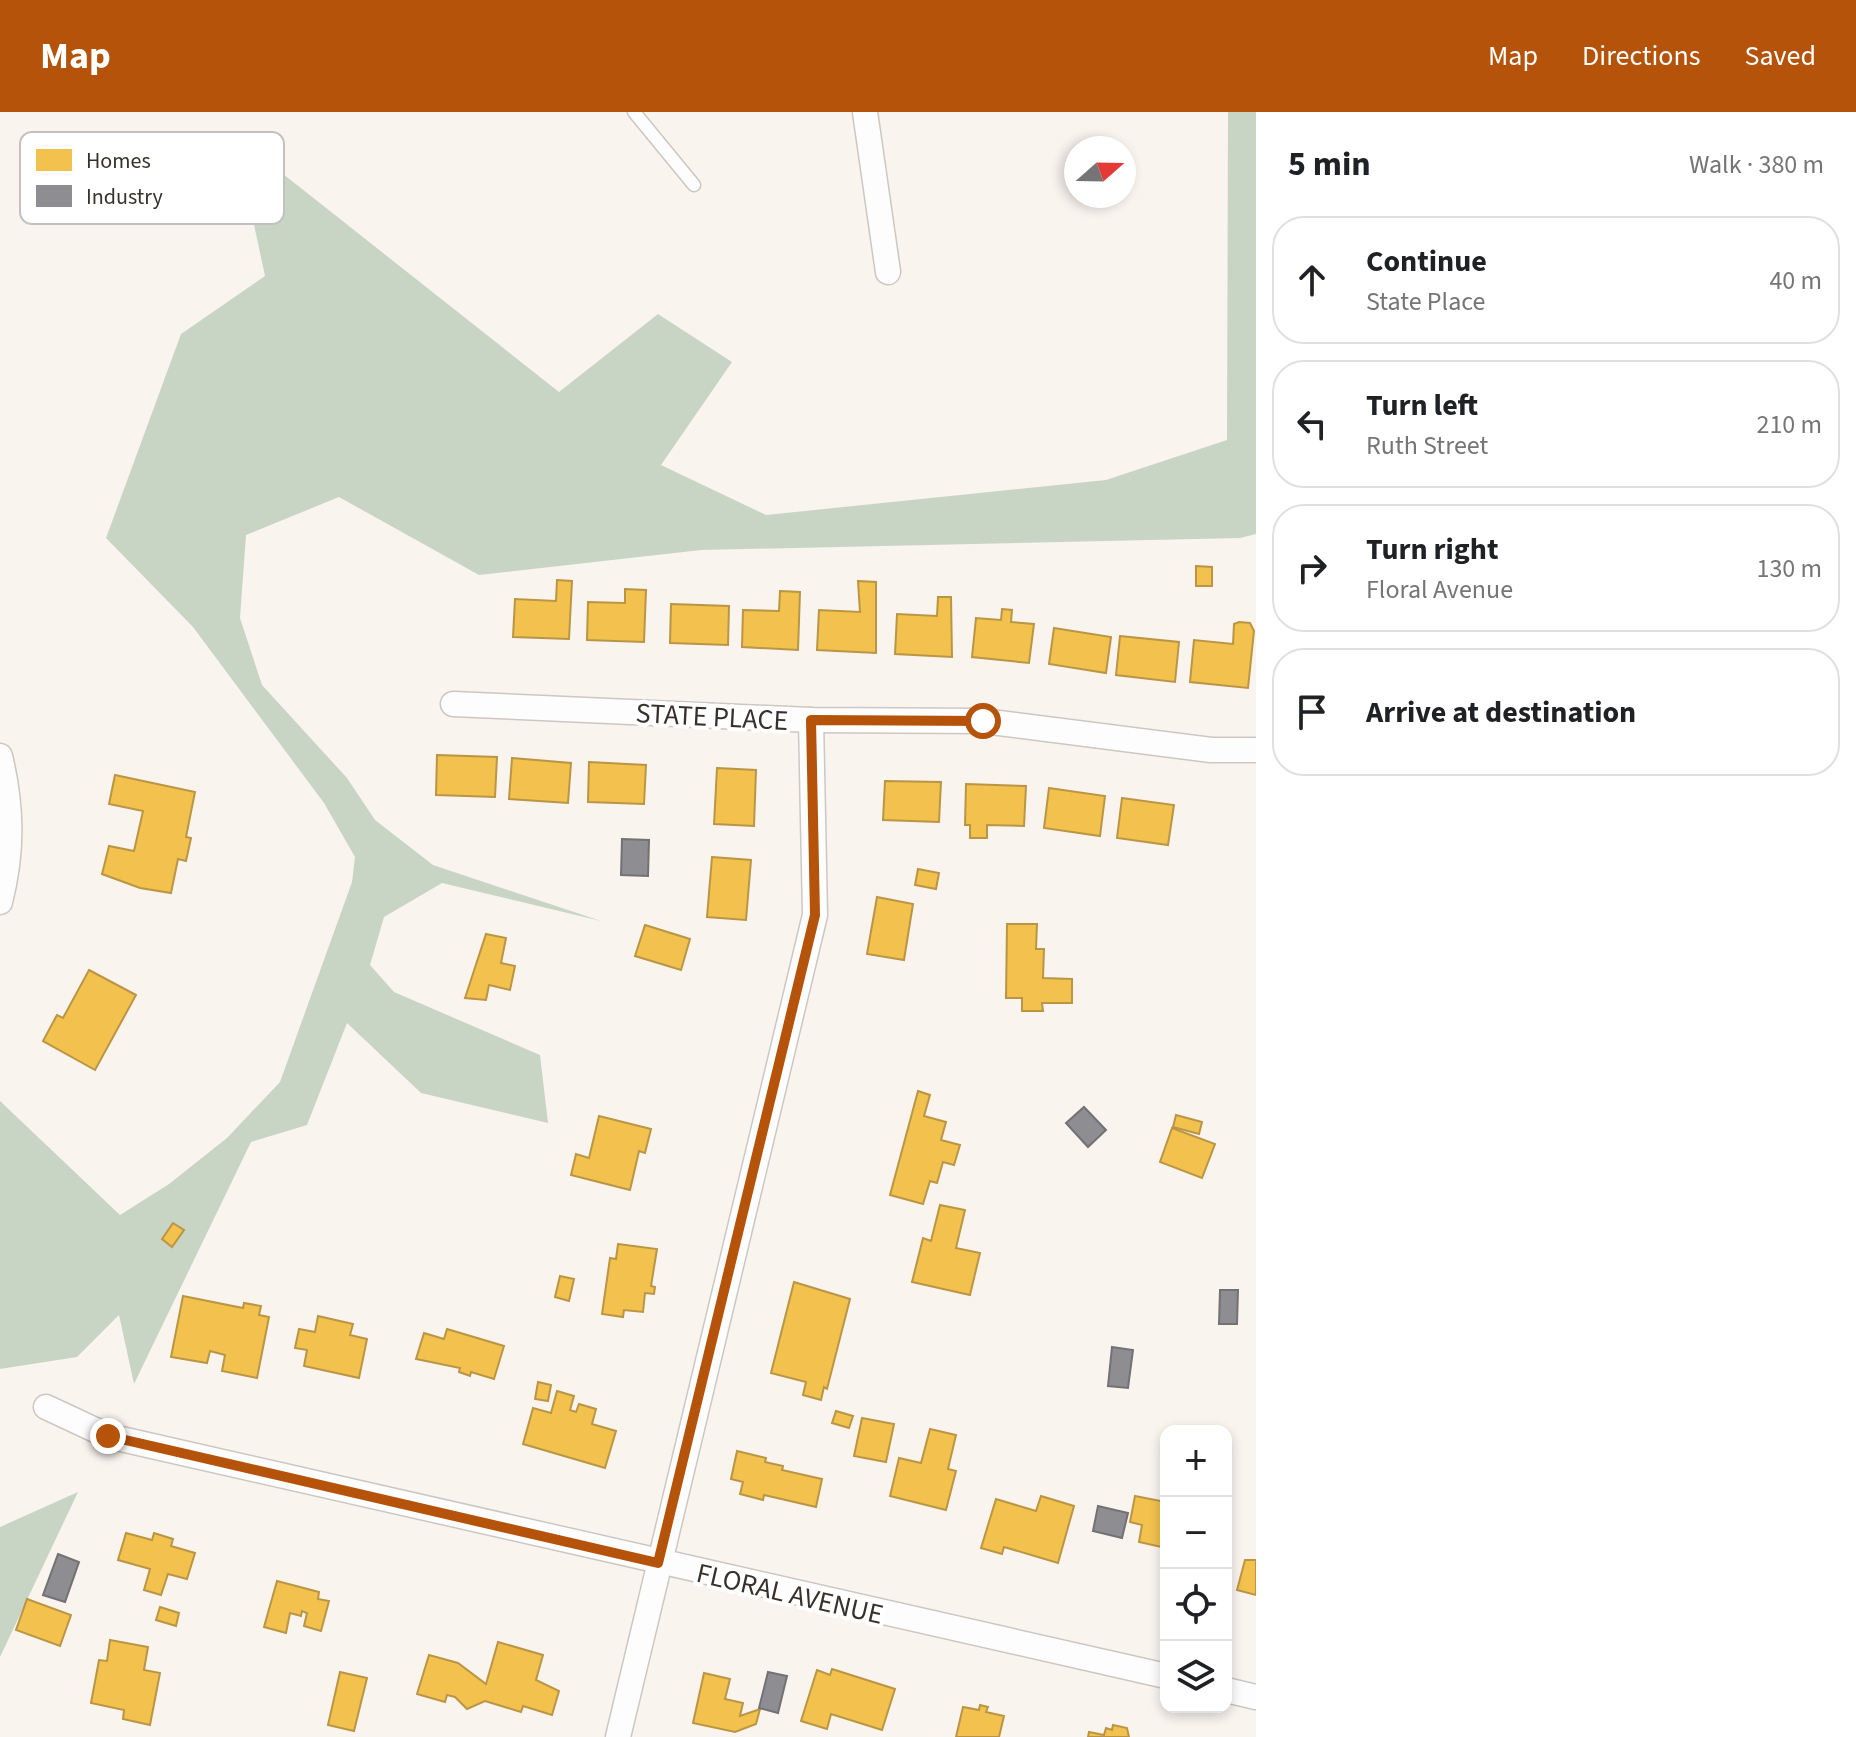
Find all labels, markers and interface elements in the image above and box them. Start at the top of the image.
text: Map [40,29,111,83]
text: Map [1488,36,1538,76]
text: Directions [1582,36,1701,76]
text: Saved [1745,36,1816,76]
legend [20,132,284,224]
north arrow [1064,136,1136,208]
text: 5 min [1288,140,1371,189]
text: Homes [86,145,151,177]
text: Walk · 380 m [1689,146,1824,183]
text: Industry [86,181,163,213]
text: Continue [1366,240,1487,283]
icon: ahead [1290,258,1334,302]
text: 40 m [1769,262,1822,299]
text: State Place [1366,283,1485,320]
text: Turn left [1366,384,1478,427]
icon: left [1290,402,1334,446]
text: 210 m [1756,406,1822,443]
text: Ruth Street [1366,427,1488,464]
text: Turn right [1366,528,1498,571]
icon: right [1290,546,1334,590]
text: 130 m [1756,550,1822,587]
text: Floral Avenue [1366,571,1513,608]
icon: arrive [1290,690,1334,734]
text: Arrive at destination [1366,691,1636,734]
street label: STATE PLACE [635,693,789,741]
route start [965,703,1001,739]
route end [90,1418,126,1454]
map controls [1160,1425,1232,1713]
button: + [1160,1425,1232,1497]
button: − [1160,1497,1232,1569]
street label: FLORAL AVENUE [692,1553,887,1635]
button: locate [1160,1569,1232,1641]
button: layers [1160,1641,1232,1713]

